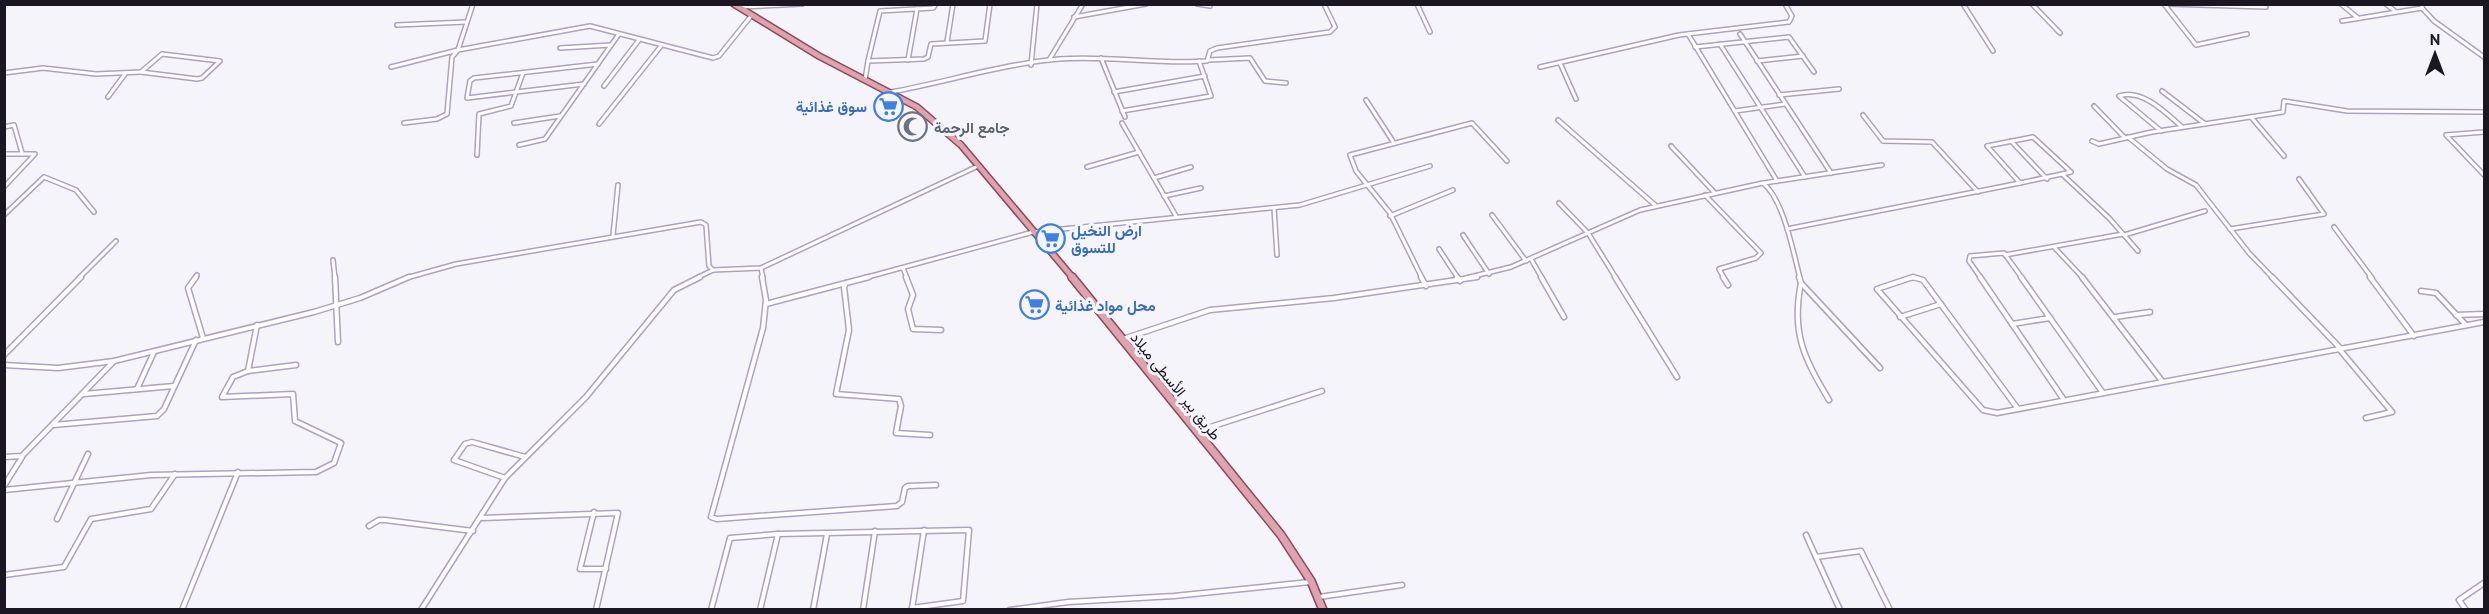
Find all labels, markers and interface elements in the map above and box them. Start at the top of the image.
north arrow [2405,24,2465,84]
text: N [2430,29,2440,49]
supermarket icon: سوق غذائية [872,90,904,122]
place label: سوق غذائية [796,97,867,116]
mosque icon: جامع الرحمة [897,111,929,143]
place label: جامع الرحمة [934,118,1009,138]
place label: ارض النخيل للتسوق [1071,221,1142,257]
supermarket icon: ارض النخيل للتسوق [1034,223,1066,255]
supermarket icon: محل مواد غذائية [1018,289,1050,321]
place label: محل مواد غذائية [1055,296,1156,315]
street label: طريق بير الأسطى ميلاد [1126,328,1225,445]

